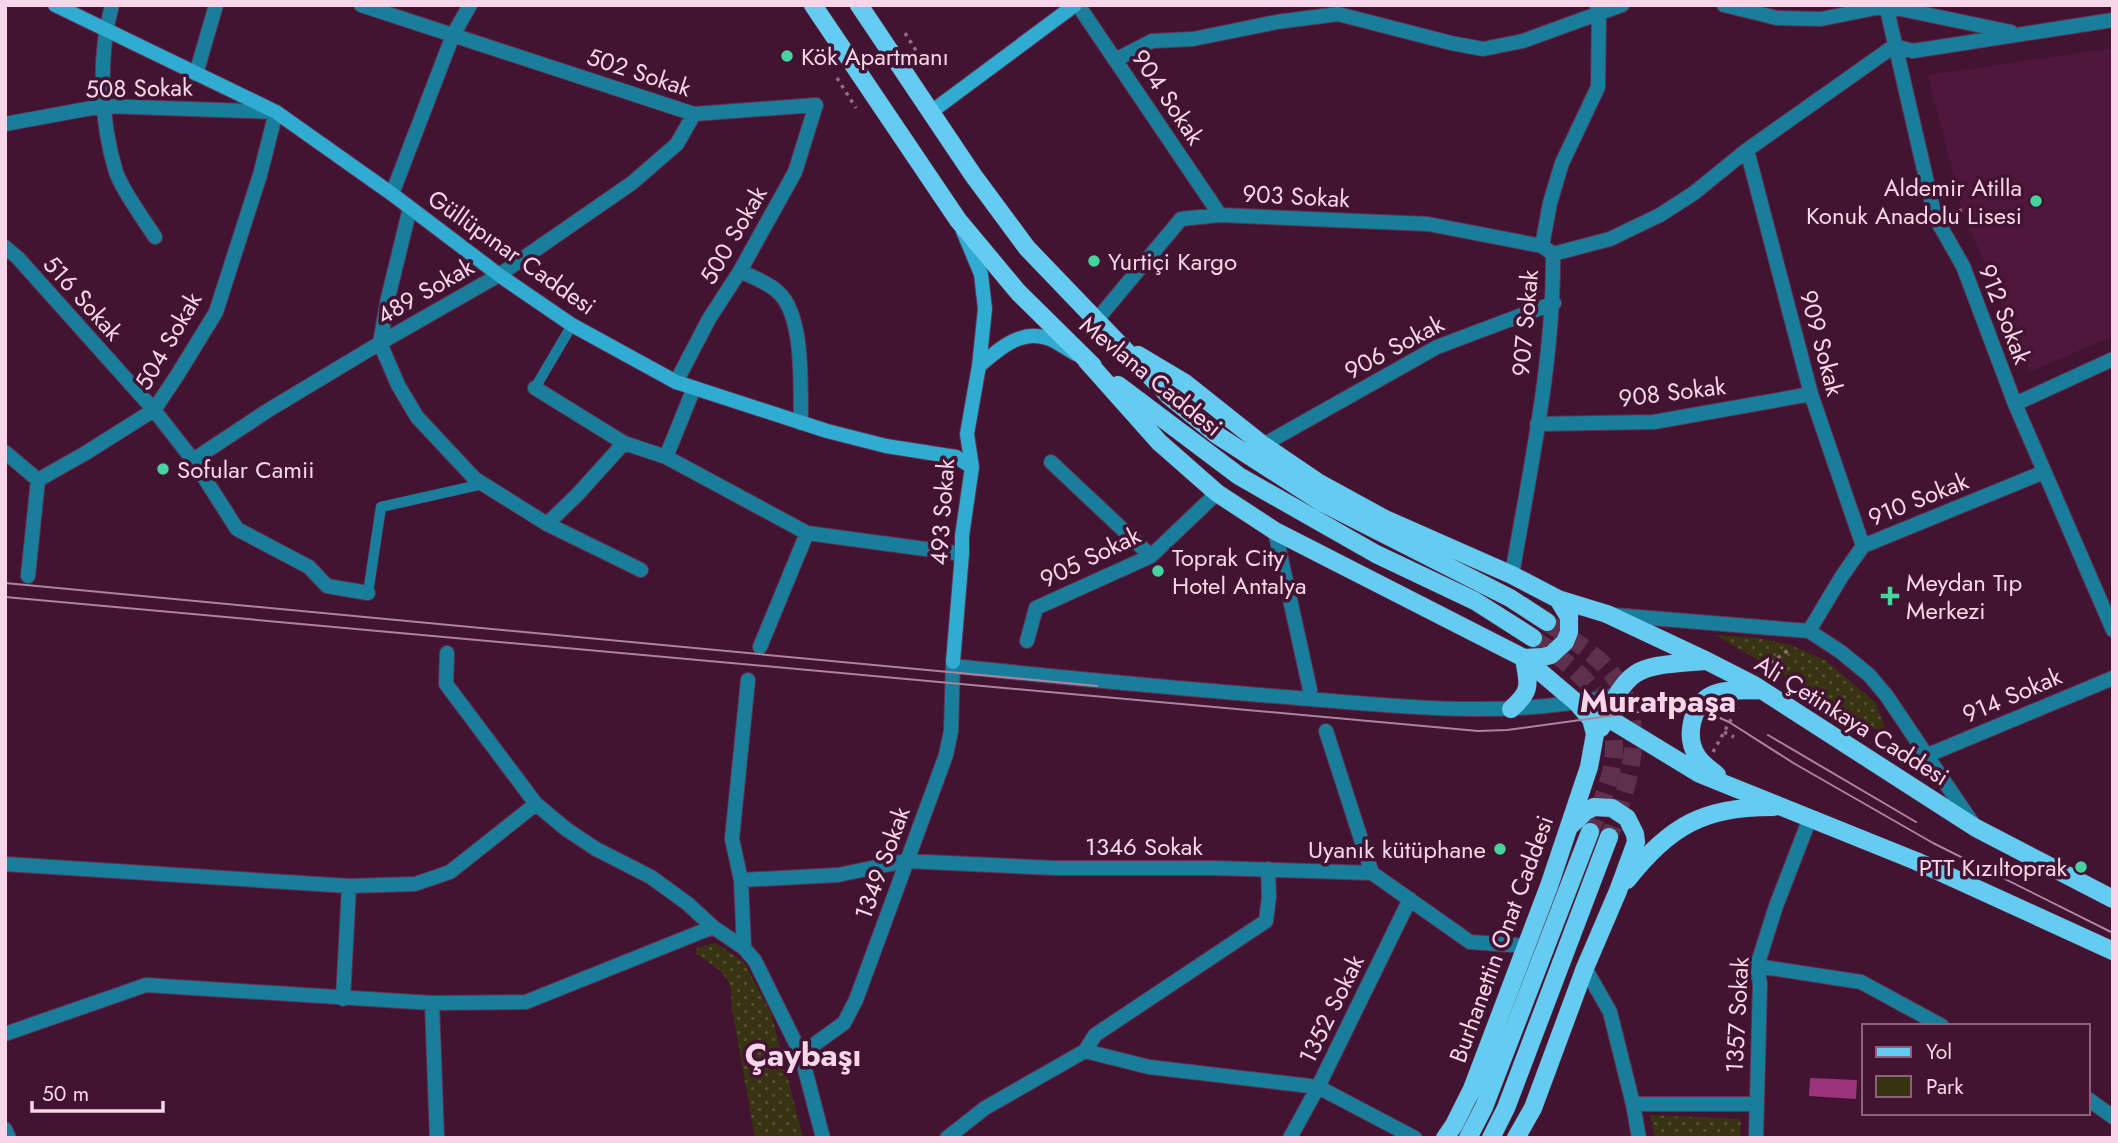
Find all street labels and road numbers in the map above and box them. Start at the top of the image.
street label: 502 Sokak [582,39,696,105]
street label: 904 Sokak [1123,42,1213,152]
street label: 508 Sokak [85,70,193,106]
street label: 903 Sokak [1241,176,1351,216]
street label: 500 Sokak [691,179,775,291]
street label: Güllüpınar Caddesi [421,181,603,323]
street label: 516 Sokak [35,248,131,349]
street label: 489 Sokak [370,249,480,333]
street label: 912 Sokak [1970,259,2040,369]
street label: 907 Sokak [1503,268,1547,378]
street label: 504 Sokak [126,285,210,397]
street label: 909 Sokak [1791,286,1853,400]
street label: 906 Sokak [1338,306,1450,388]
street label: Mevlana Caddesi [1072,308,1230,444]
street label: 908 Sokak [1617,368,1728,416]
street label: 493 Sokak [921,457,963,567]
street label: 910 Sokak [1863,463,1974,535]
street label: 905 Sokak [1034,517,1147,596]
street label: Ali Çetinkaya Caddesi [1748,646,1956,794]
street label: 914 Sokak [1957,658,2067,732]
street label: 1349 Sokak [845,801,919,924]
street label: Burhanettin Onat Caddesi [1440,811,1562,1067]
street label: 1346 Sokak [1085,829,1203,864]
street label: 1352 Sokak [1290,948,1373,1069]
street label: 1357 Sokak [1716,956,1758,1074]

